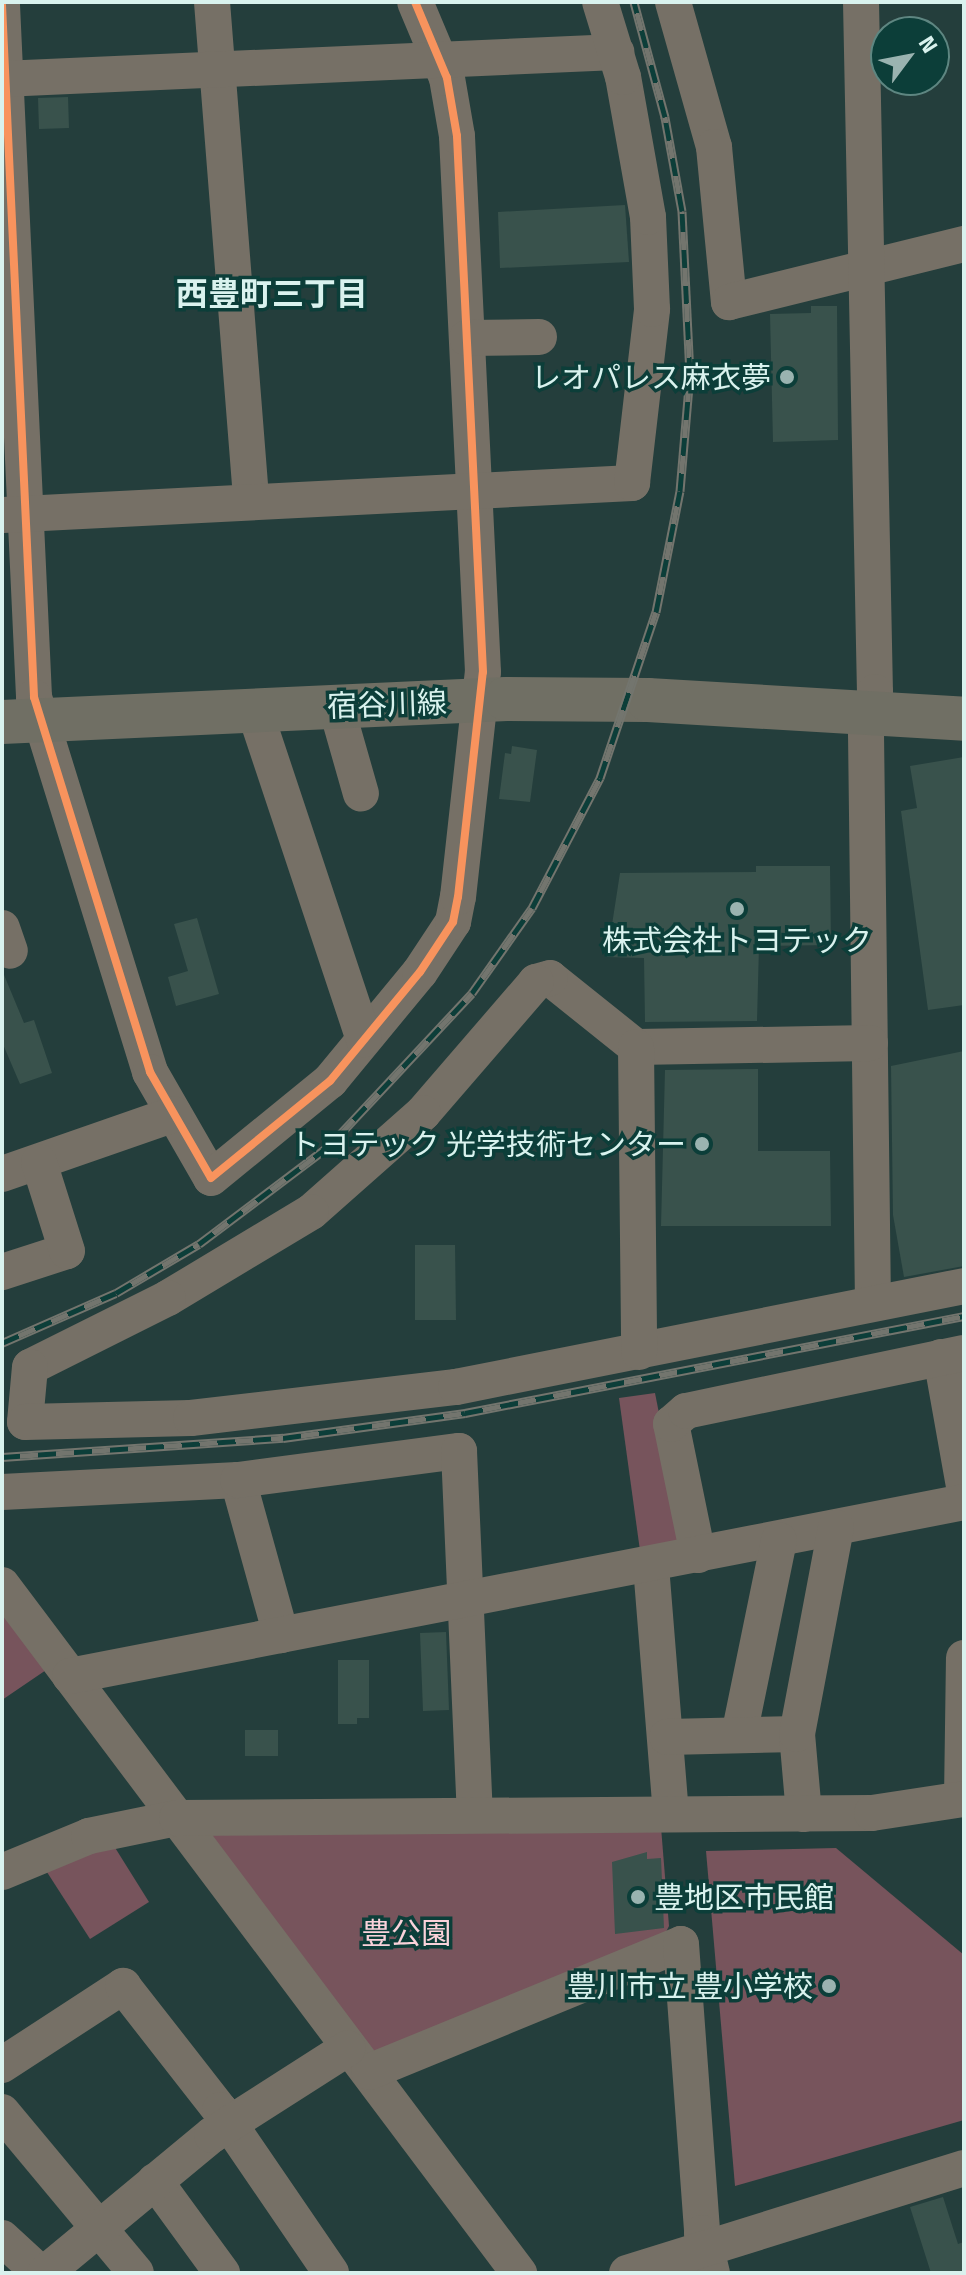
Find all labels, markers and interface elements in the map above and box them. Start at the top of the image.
north arrow [870,16,950,96]
text: N [910,29,947,60]
district label: 西豊町三丁目 [176,274,368,312]
place label: レオパレス麻衣夢 [531,359,771,395]
marker: レオパレス麻衣夢 [778,368,796,386]
street label: 宿谷川線 [326,684,448,724]
marker: 株式会社トヨテック [728,900,746,918]
place label: 株式会社トヨテック [602,922,872,958]
place label: トヨテック 光学技術センター [289,1126,686,1162]
marker: トヨテック 光学技術センター [693,1135,711,1153]
place label: 豊地区市民館 [654,1879,834,1915]
marker: 豊地区市民館 [629,1888,647,1906]
park label: 豊公園 [361,1915,451,1951]
place label: 豊川市立 豊小学校 [566,1968,813,2004]
marker: 豊川市立 豊小学校 [820,1977,838,1995]

